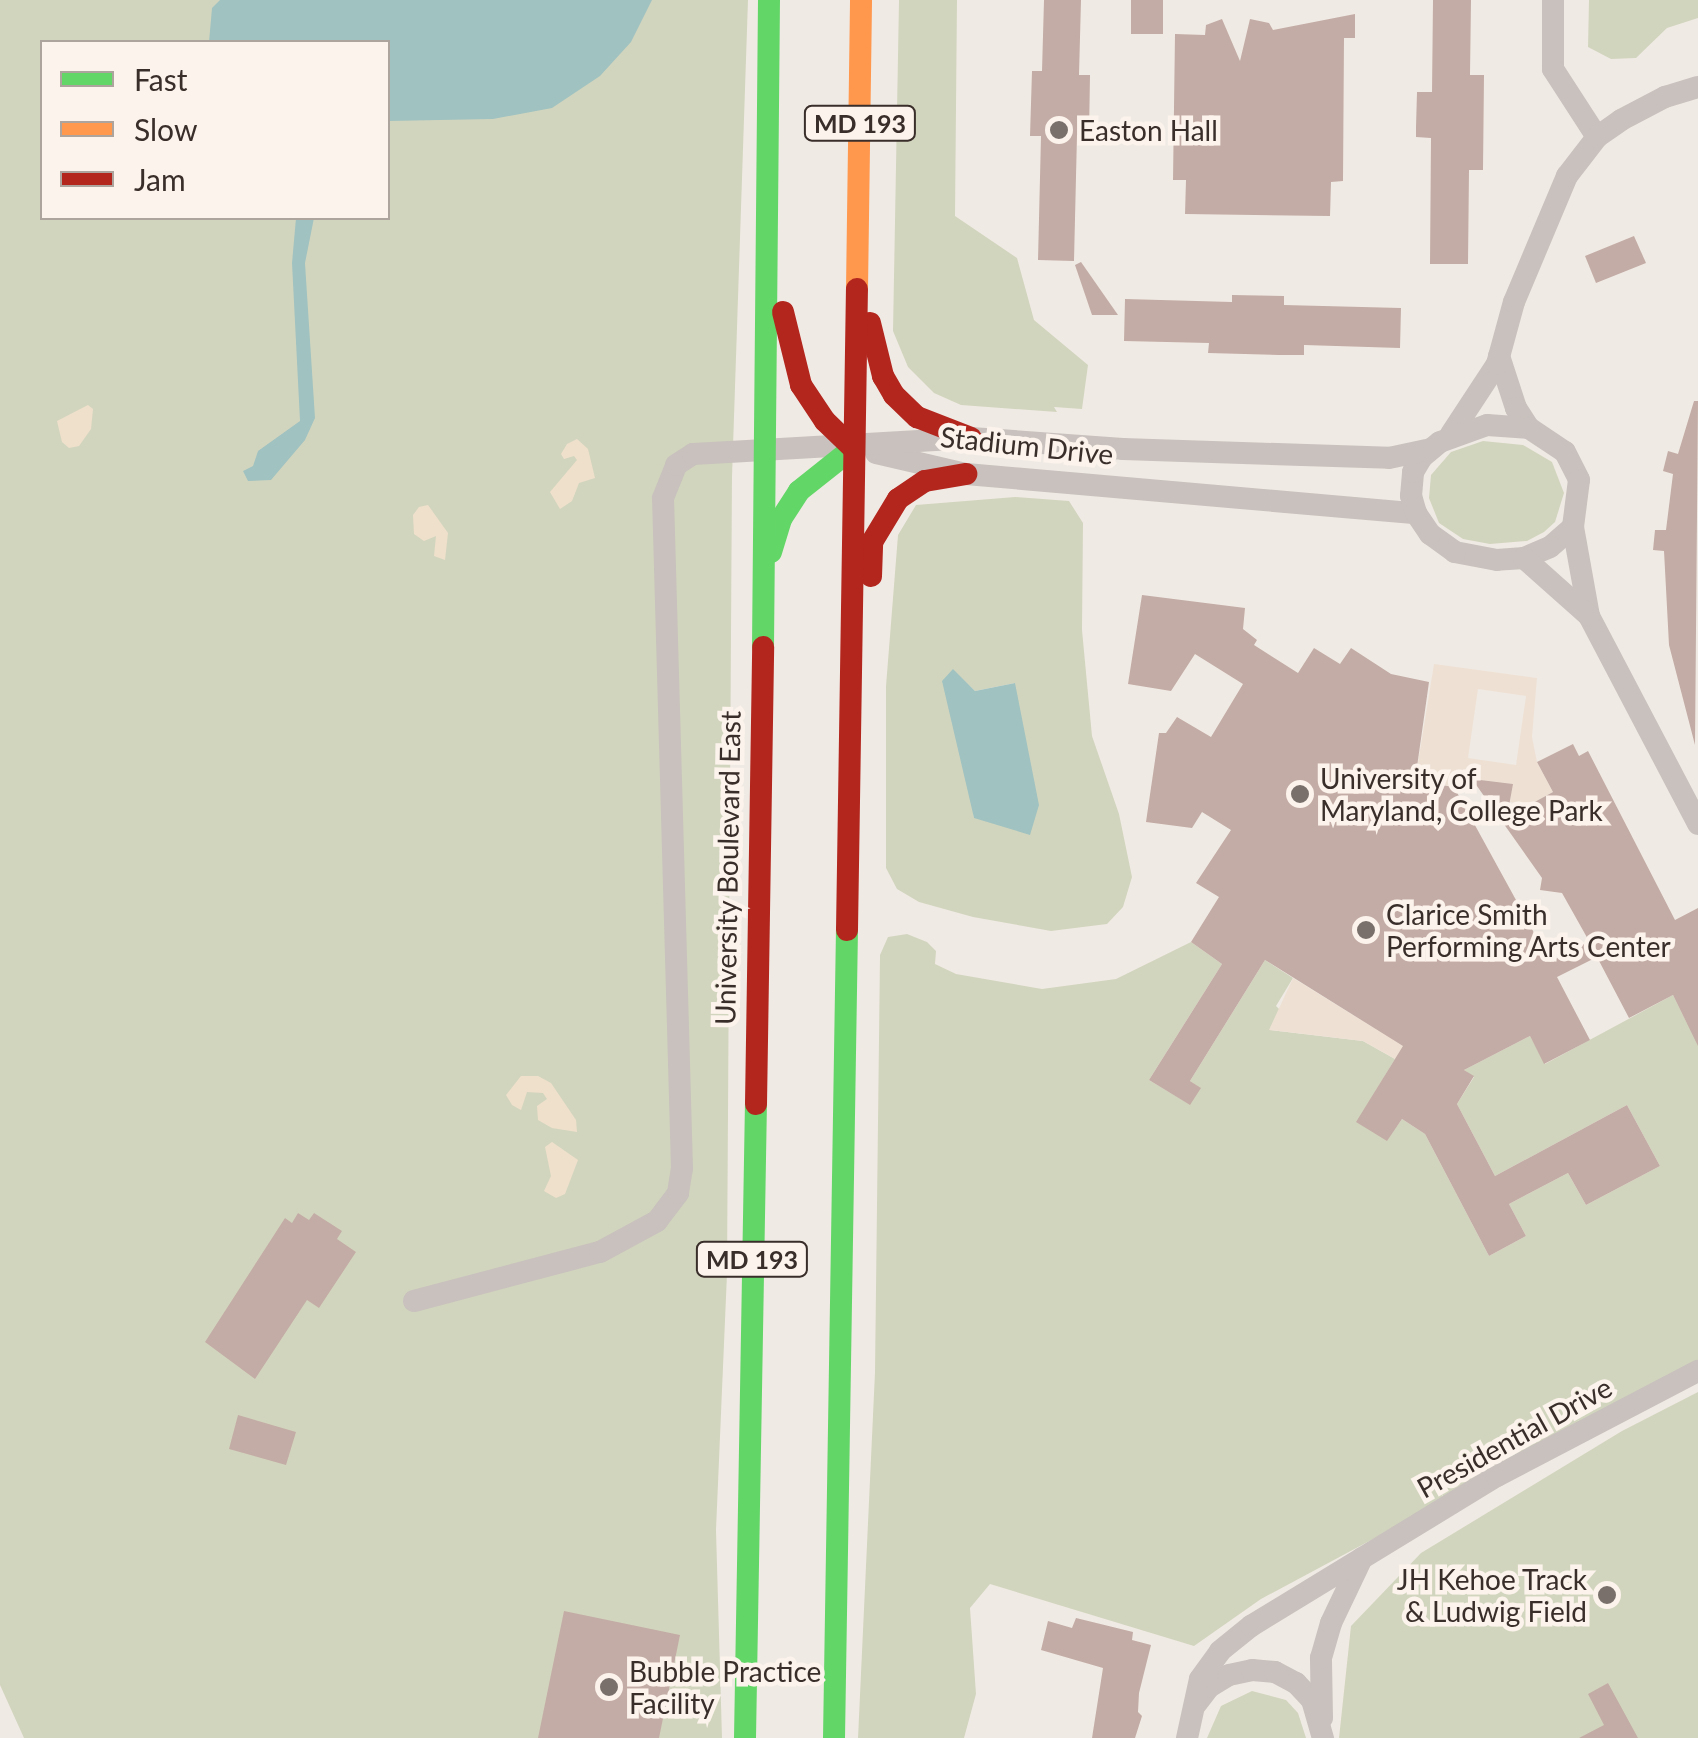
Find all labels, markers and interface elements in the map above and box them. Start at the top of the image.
legend [40,40,390,220]
text: Fast [134,61,188,97]
road number: MD 193 [802,103,918,143]
text: Slow [134,111,197,147]
place label: Easton Hall [1079,113,1218,147]
marker: Easton Hall [1048,119,1070,141]
text: Jam [134,161,186,197]
street label: Stadium Drive [939,419,1115,471]
street label: University Boulevard East [707,710,747,1026]
place label: University of Maryland, College Park [1320,761,1603,827]
marker: University of Maryland, College Park [1289,783,1311,805]
place label: Clarice Smith Performing Arts Center [1386,897,1672,963]
marker: Clarice Smith Performing Arts Center [1355,919,1377,941]
road number: MD 193 [694,1239,810,1279]
street label: Presidential Drive [1411,1370,1617,1504]
place label: JH Kehoe Track & Ludwig Field [1396,1562,1587,1628]
marker: JH Kehoe Track & Ludwig Field [1596,1584,1618,1606]
place label: Bubble Practice Facility [629,1654,821,1720]
marker: Bubble Practice Facility [598,1676,620,1698]

